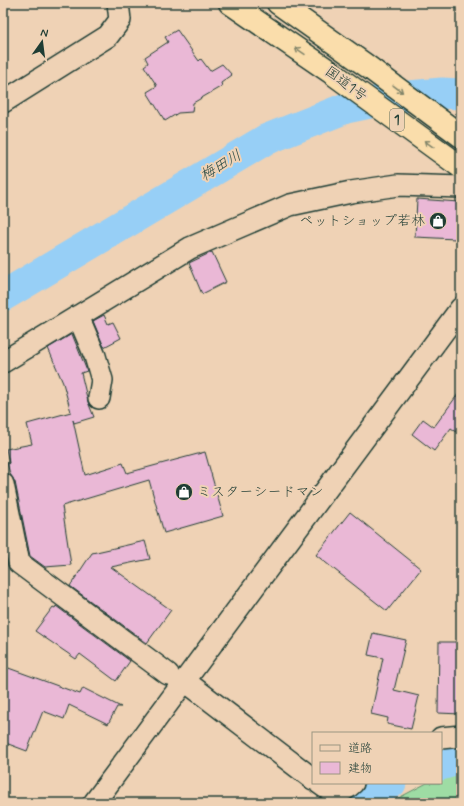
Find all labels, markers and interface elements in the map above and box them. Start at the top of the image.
north arrow [22,22,62,62]
text: N [39,26,49,41]
one-way arrow [295,47,306,55]
street label: 国道1号 [321,63,371,105]
one-way arrow [393,85,404,93]
road number: 1 [390,109,404,131]
one-way arrow [424,140,435,148]
water label: 梅田川 [197,146,245,186]
shop icon: ペットショップ若林 [428,211,448,231]
place label: ペットショップ若林 [300,212,425,230]
shop icon: ミスターシードマン [174,482,194,502]
place label: ミスターシードマン [197,483,324,501]
legend [312,732,442,784]
text: 道路 [348,741,372,757]
text: 建物 [348,761,372,777]

